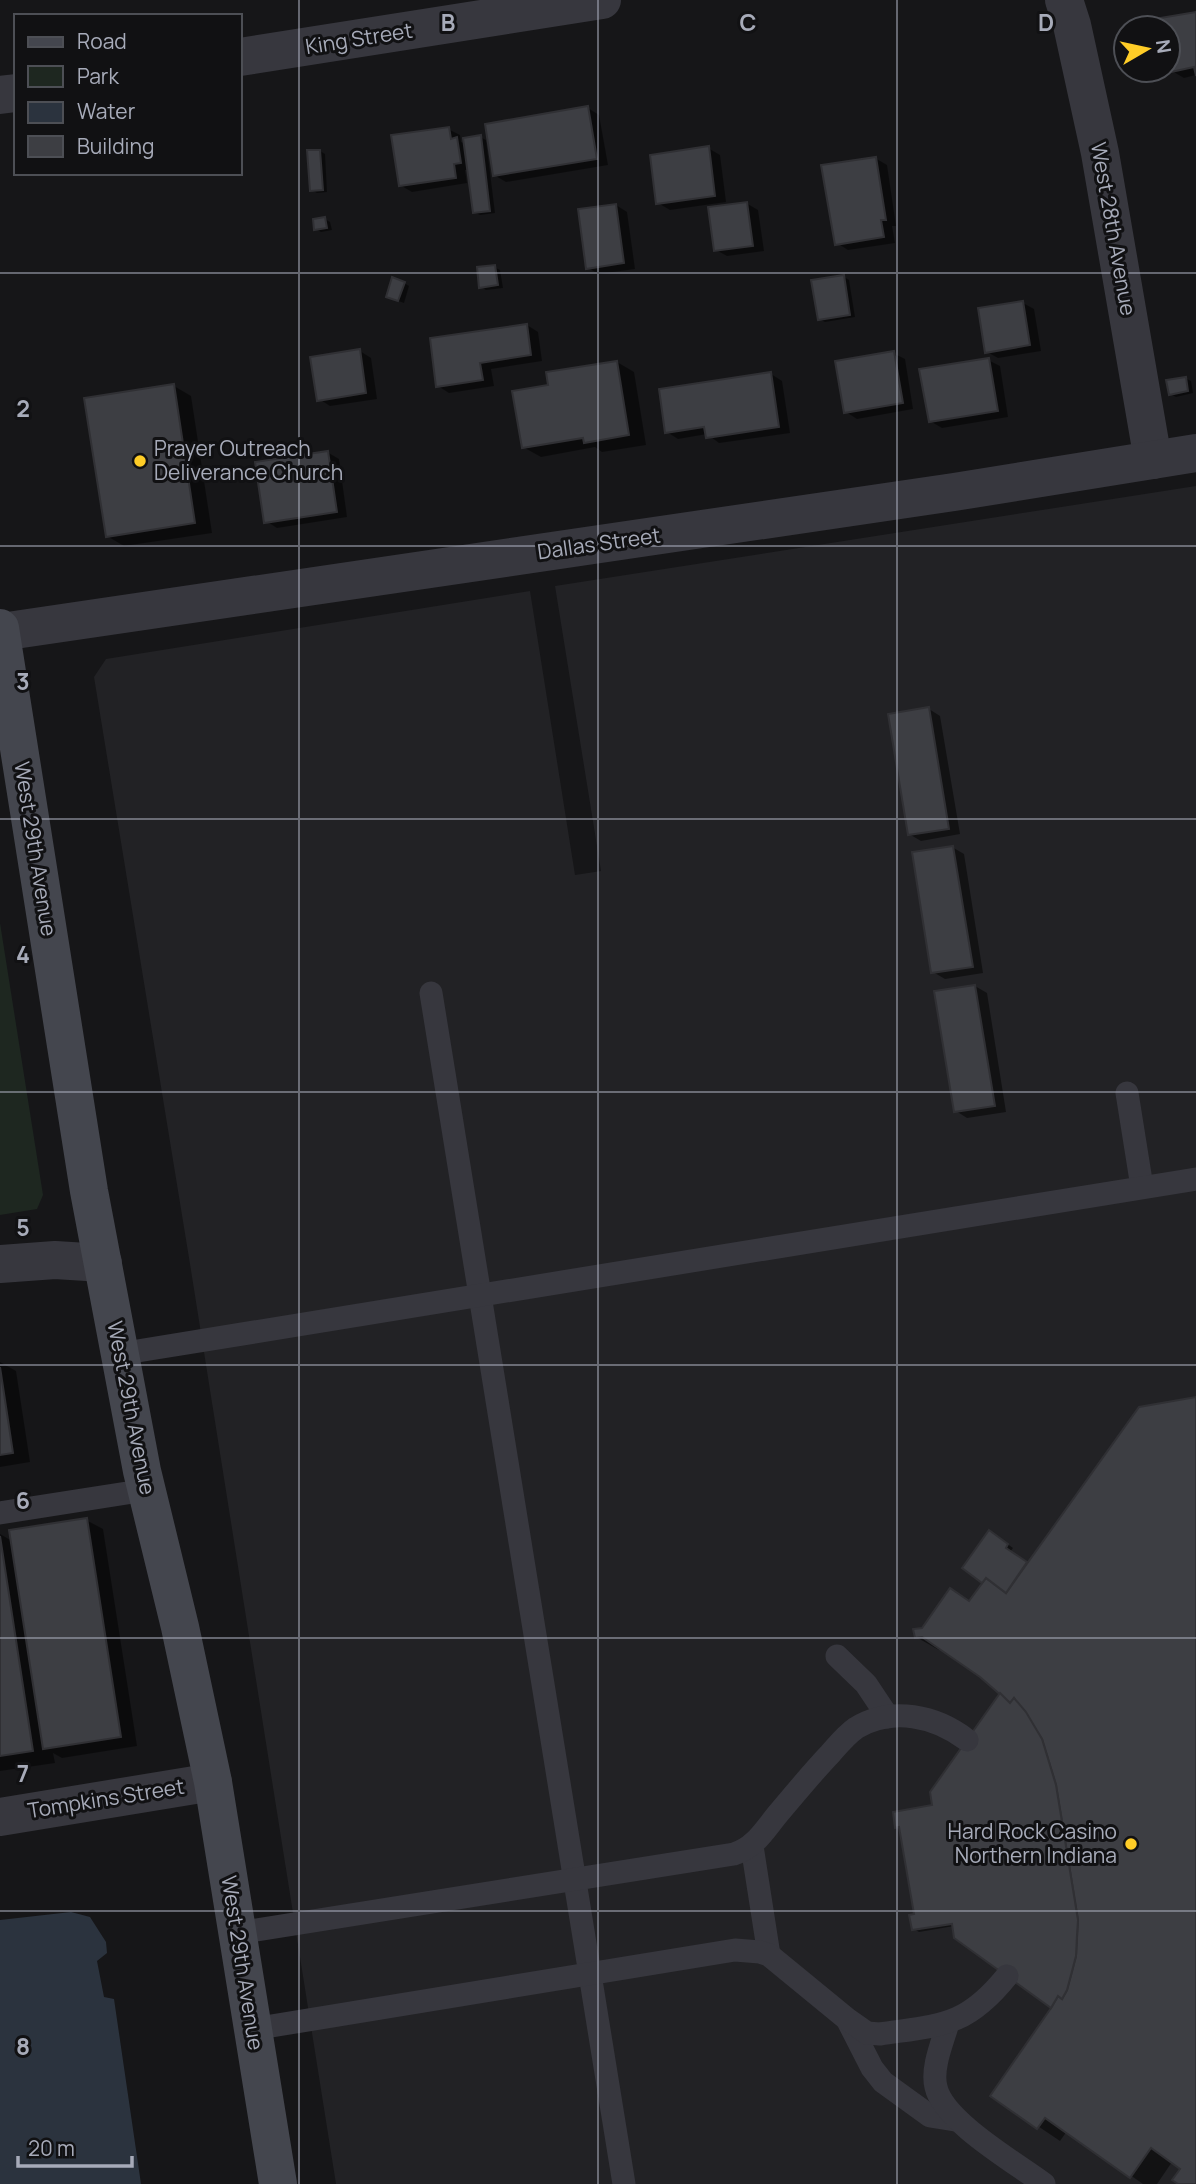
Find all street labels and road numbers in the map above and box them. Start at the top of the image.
street label: King Street [303,16,414,60]
street label: West 28th Avenue [1085,140,1143,318]
street label: Dallas Street [535,521,662,566]
street label: West 29th Avenue [8,760,64,938]
street label: West 29th Avenue [101,1319,163,1497]
street label: Tompkins Street [26,1772,186,1824]
street label: West 29th Avenue [215,1874,271,2052]

